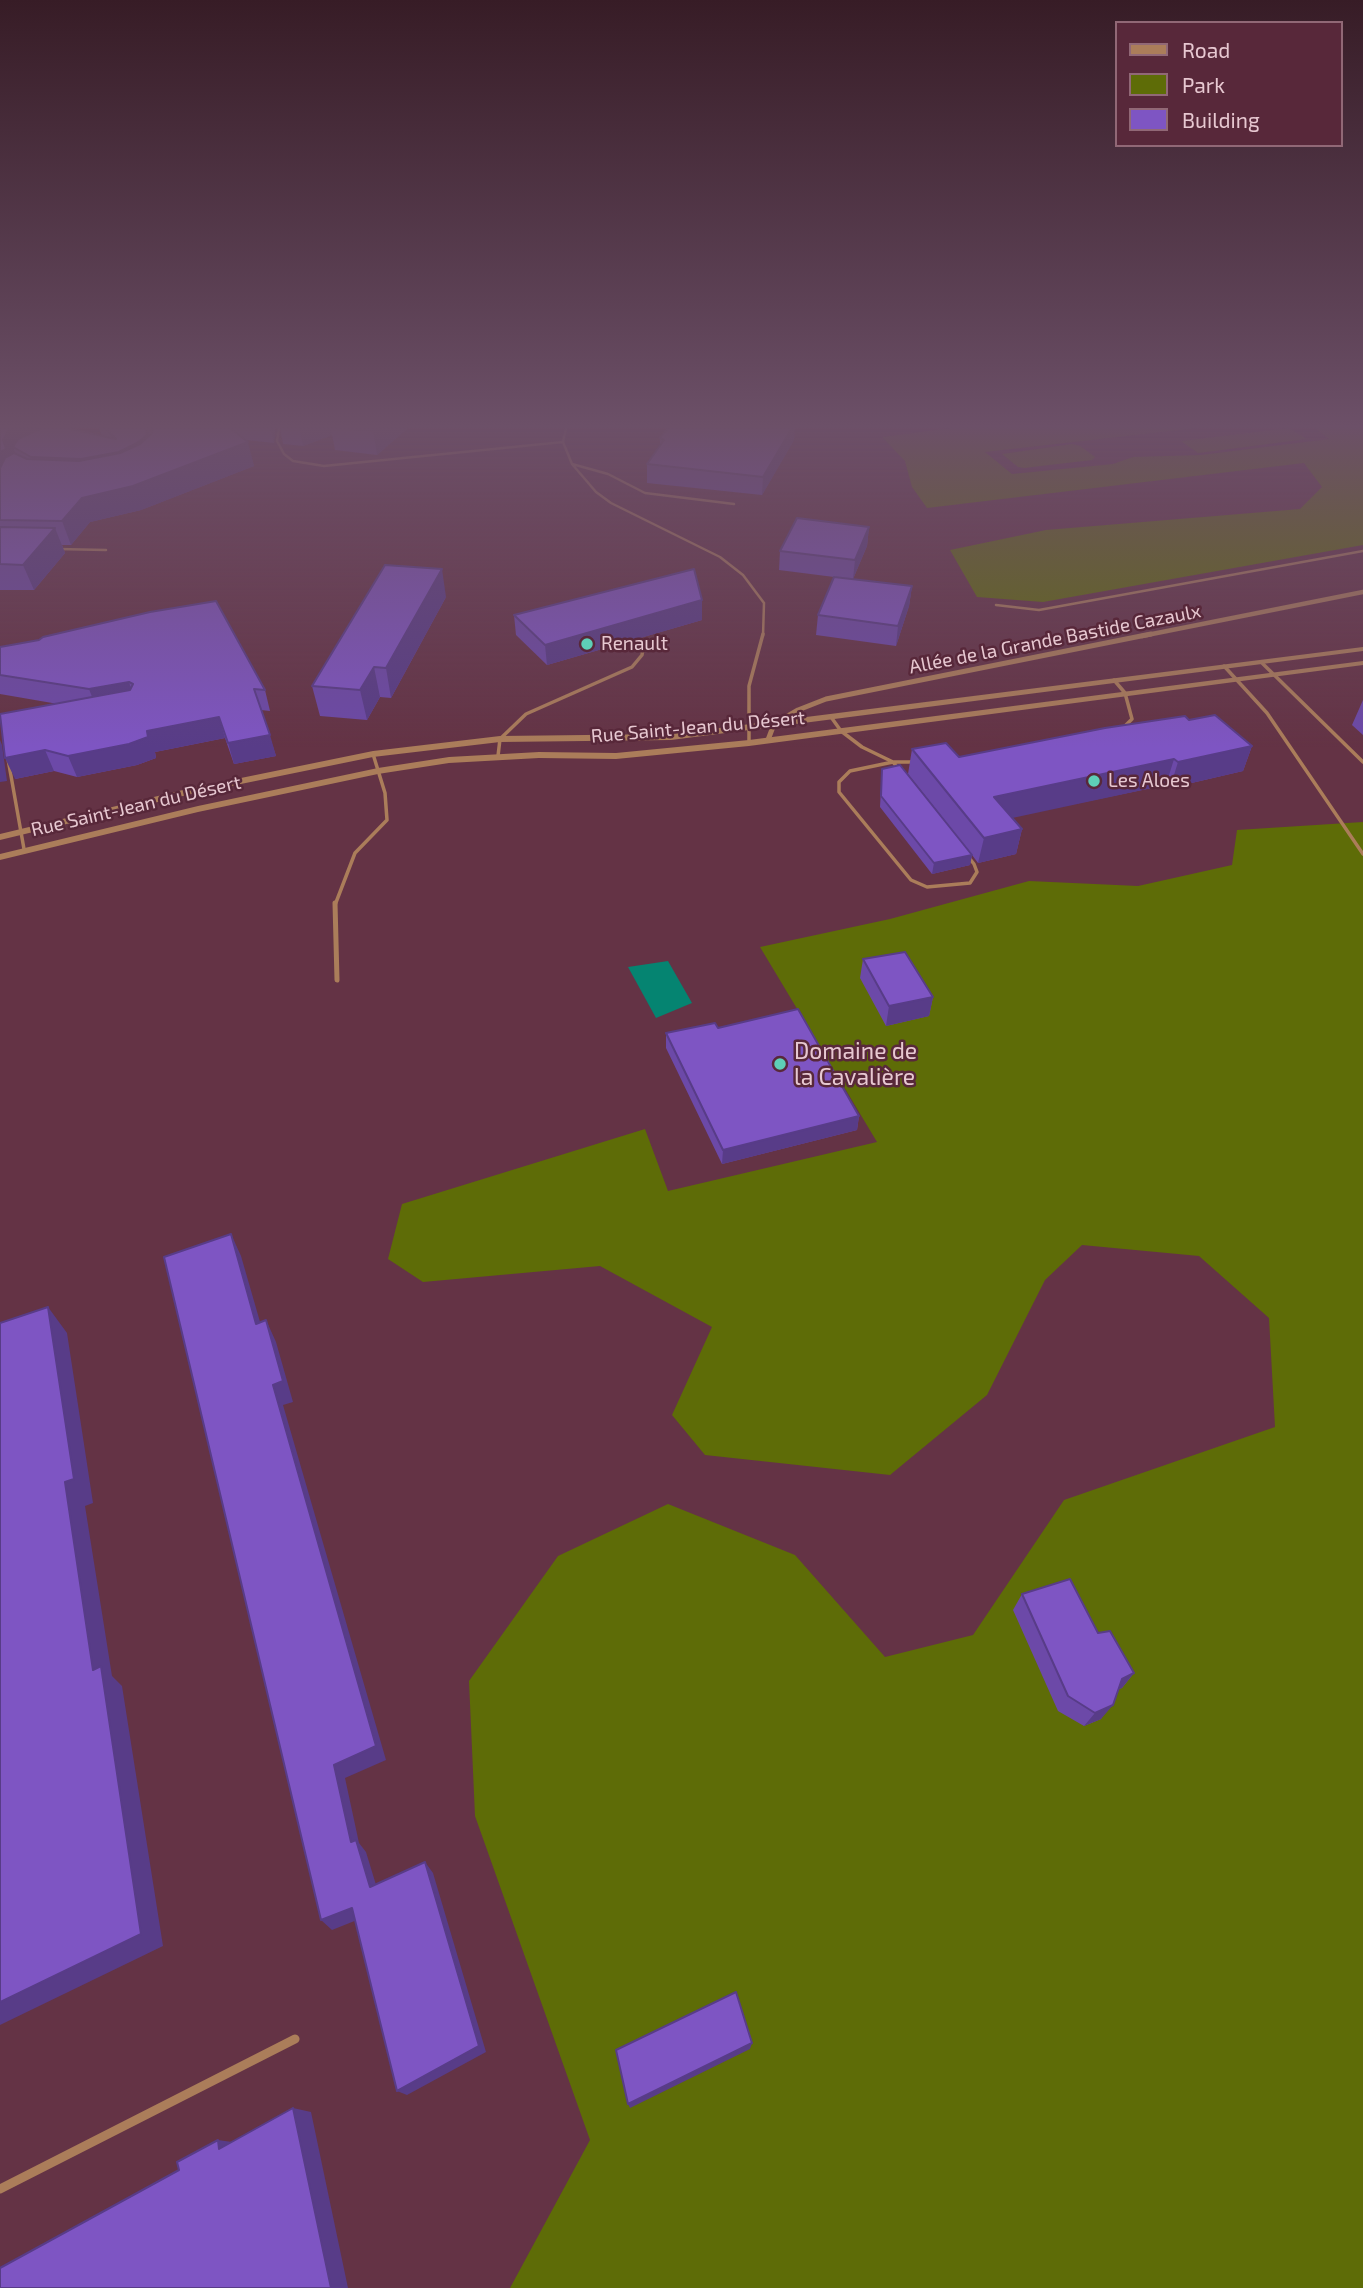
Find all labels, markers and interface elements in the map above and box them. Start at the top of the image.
legend [1114,21,1342,147]
text: Road [1182,37,1230,62]
text: Park [1182,72,1225,97]
text: Building [1182,107,1260,132]
street label: Allée de la Grande Bastide Cazaulx [907,599,1203,679]
place label: Renault [601,633,668,655]
marker: Renault [579,636,595,652]
street label: Rue Saint-Jean du Désert [590,706,806,748]
place label: Les Aloes [1108,770,1190,792]
street label: Rue Saint-Jean du Désert [29,771,243,841]
marker: Les Aloes [1086,773,1102,789]
place label: Domaine de la Cavalière [794,1037,917,1091]
marker: Domaine de la Cavalière [772,1056,788,1072]

